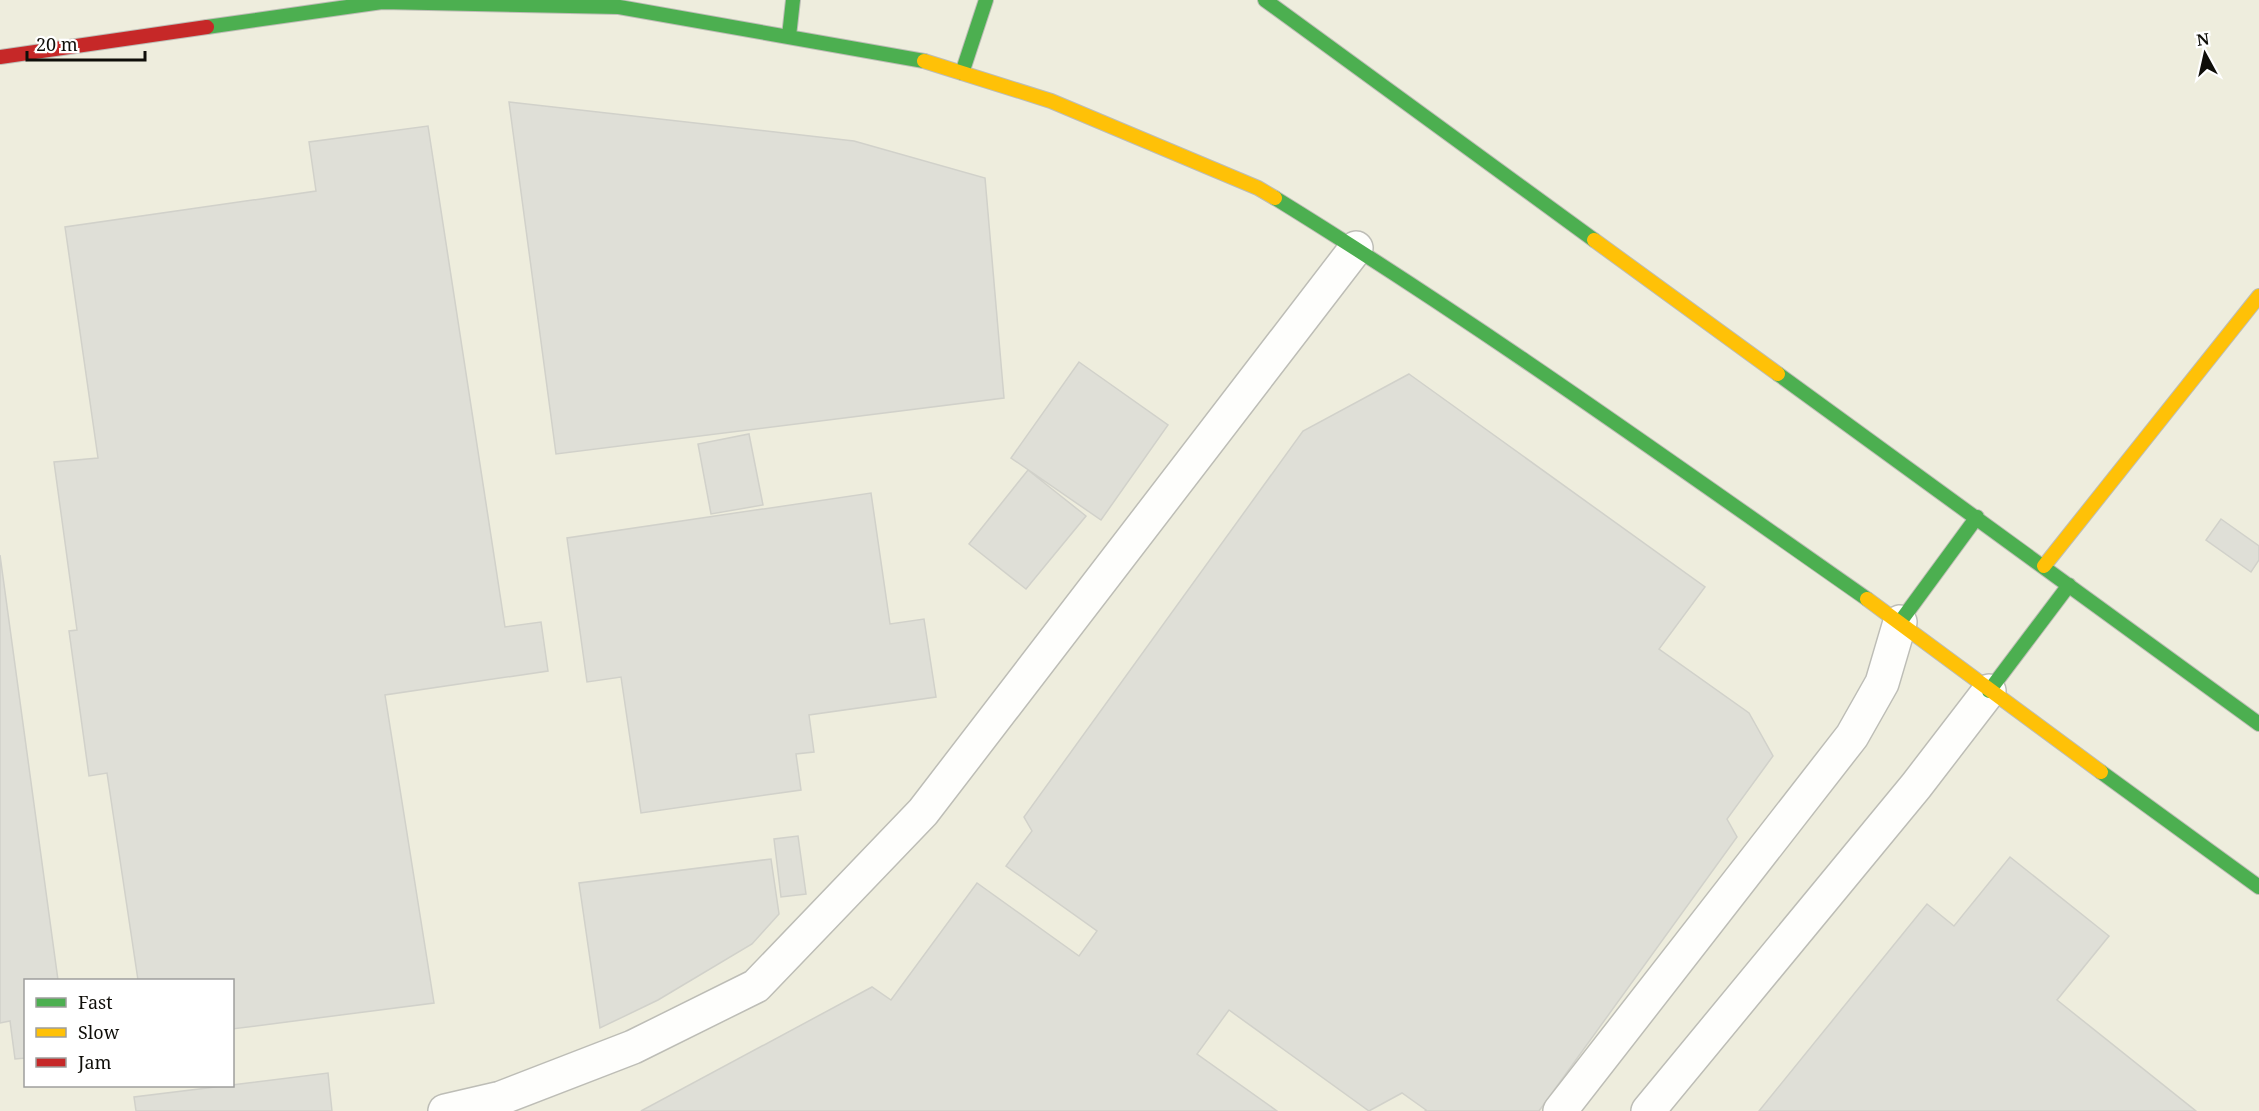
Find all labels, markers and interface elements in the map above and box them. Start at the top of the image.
scale bar [27,24,146,62]
north arrow [2175,24,2235,84]
text: N [2195,27,2211,51]
text: 20 m [36,32,78,56]
legend [24,979,234,1087]
text: Fast [78,990,113,1014]
text: Slow [78,1020,120,1044]
text: Jam [77,1050,112,1074]

